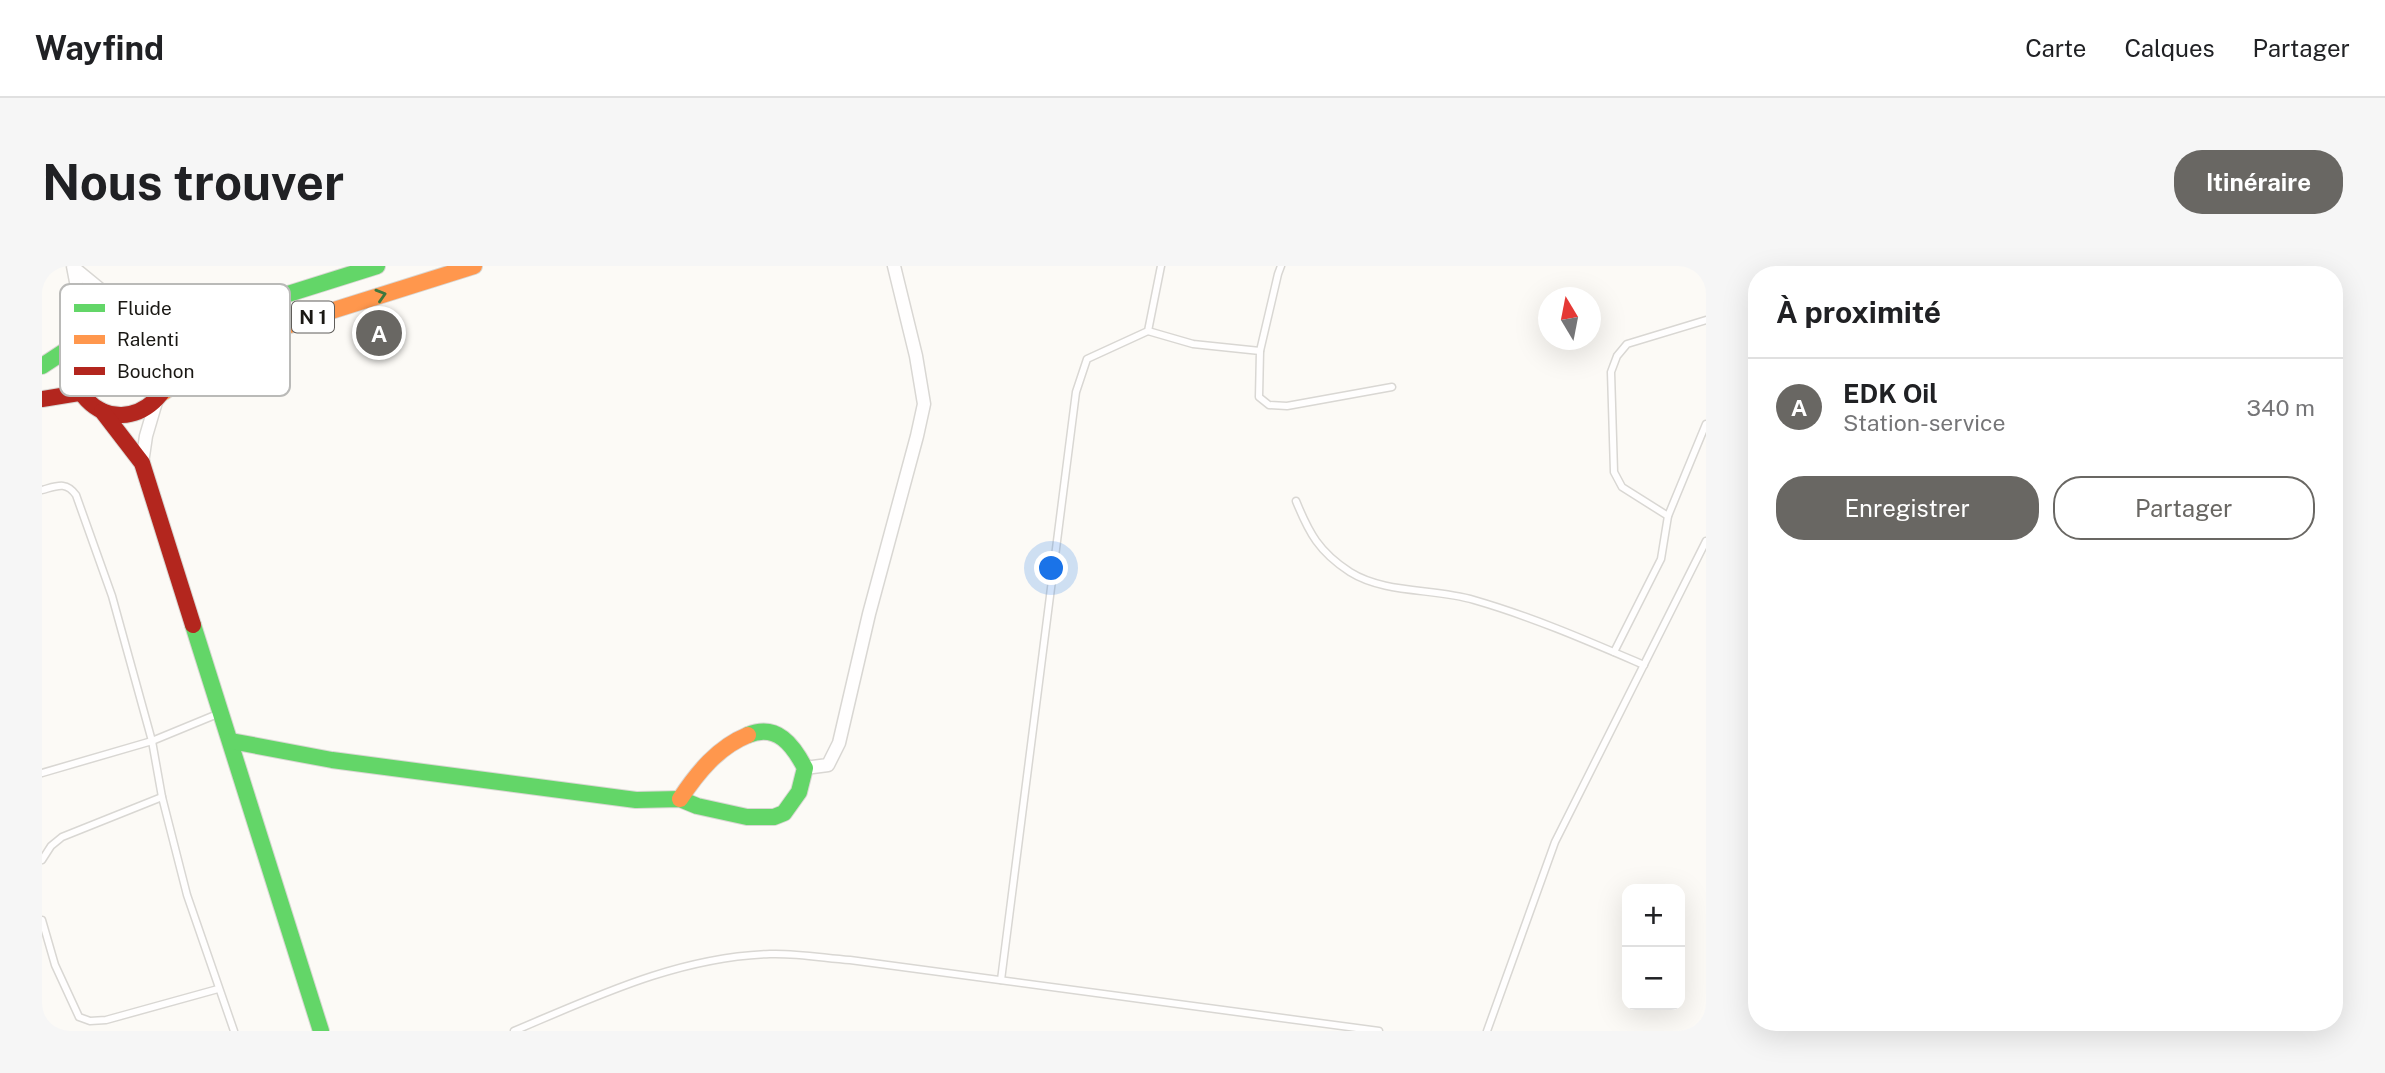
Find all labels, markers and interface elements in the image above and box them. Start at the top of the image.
text: Wayfind [35,29,164,67]
text: Carte [2025,34,2086,62]
text: Calques [2124,34,2215,62]
text: Partager [2253,34,2350,62]
button: Itinéraire [2174,150,2343,214]
text: Nous trouver [42,153,344,211]
legend [60,284,290,396]
north arrow [1538,287,1601,350]
one-way arrow [374,289,386,304]
text: À proximité [1776,294,1941,330]
text: Fluide [117,297,172,319]
road number: N 1 [292,302,334,332]
pin: A [356,307,402,359]
text: Ralenti [117,328,179,350]
text: Bouchon [117,360,194,382]
text: EDK Oil [1843,378,1938,409]
text: A [1791,394,1807,421]
text: 340 m [2247,394,2315,421]
text: Station-service [1843,409,2005,436]
button: Enregistrer [1776,476,2039,540]
button: Partager [2053,476,2315,540]
your location [1034,551,1068,585]
map controls [1622,884,1685,1010]
button: + [1622,884,1685,947]
button: − [1622,947,1685,1010]

